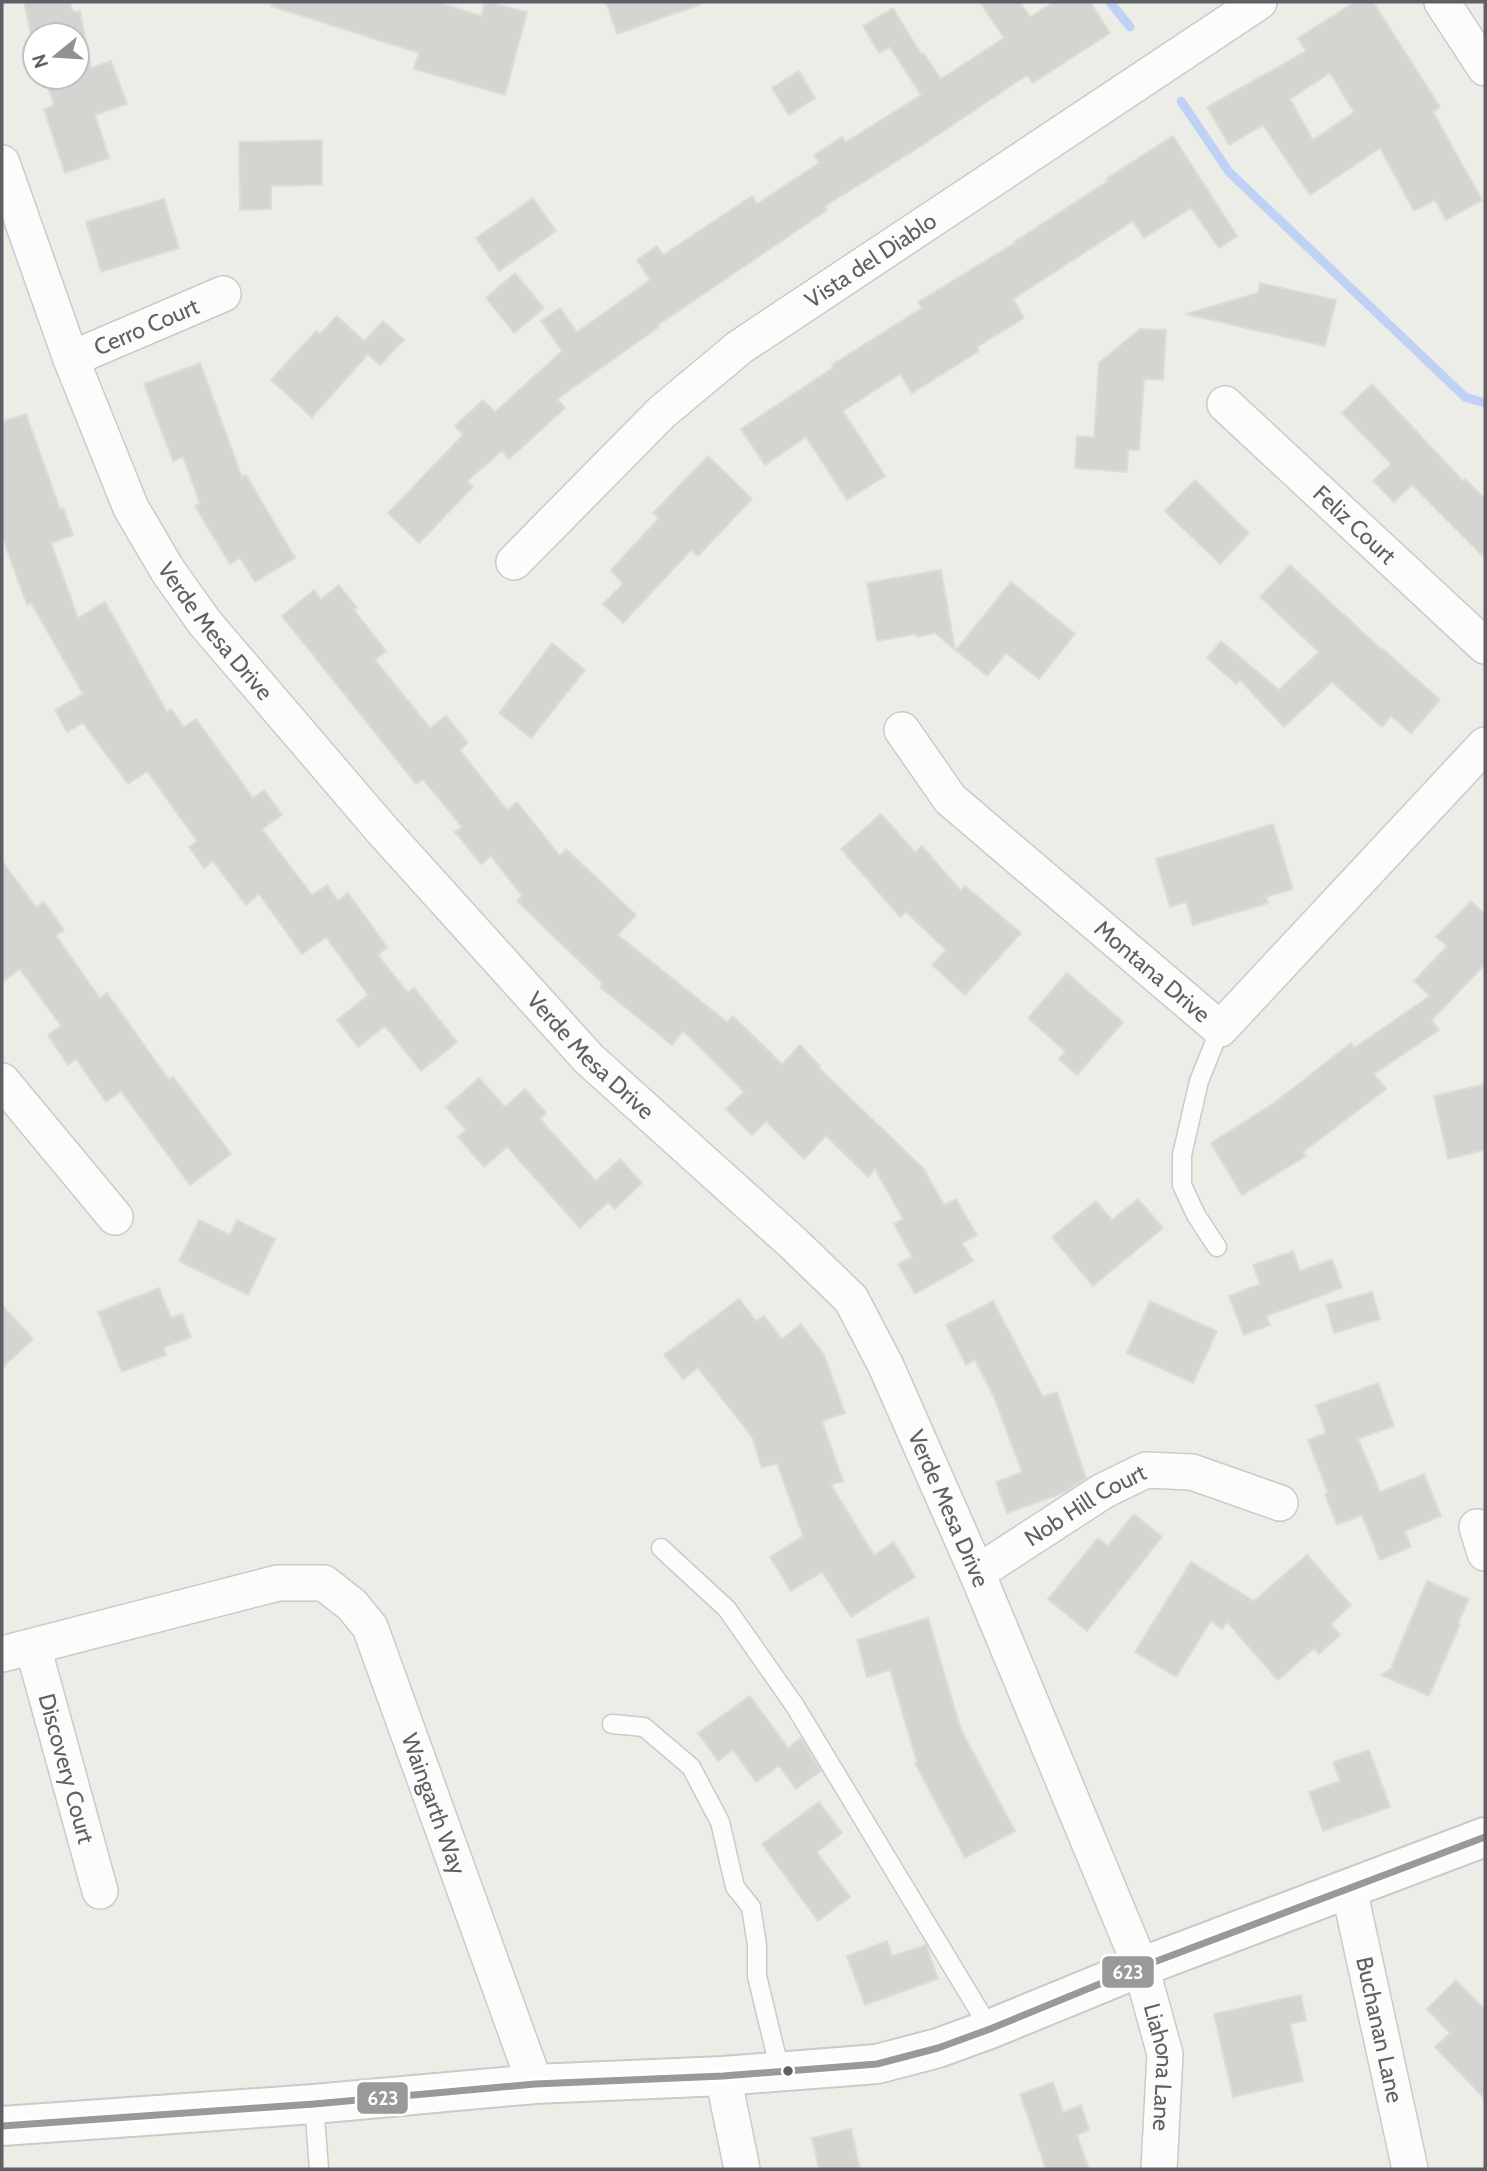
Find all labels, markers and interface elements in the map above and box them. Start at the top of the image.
north arrow [21,21,91,91]
text: N [27,51,53,71]
street label: Vista del Diablo [800,207,942,314]
street label: Cerro Court [90,292,203,362]
street label: Feliz Court [1307,479,1402,570]
street label: Verde Mesa Drive [152,557,279,706]
street label: Montana Drive [1089,914,1216,1029]
street label: Verde Mesa Drive [521,986,660,1125]
street label: Verde Mesa Drive [902,1426,995,1591]
street label: Nob Hill Court [1019,1458,1151,1552]
street label: Discovery Court [32,1690,100,1847]
street label: Waingarth Way [396,1729,472,1878]
street label: Buchanan Lane [1350,1954,1409,2106]
line badge: 623 [1101,1955,1155,1989]
text: 623 [1113,1961,1143,1984]
street label: Liahona Lane [1138,2000,1179,2132]
unlabelled marker [781,2064,795,2078]
line badge: 623 [356,2081,409,2115]
text: 623 [368,2087,398,2110]

